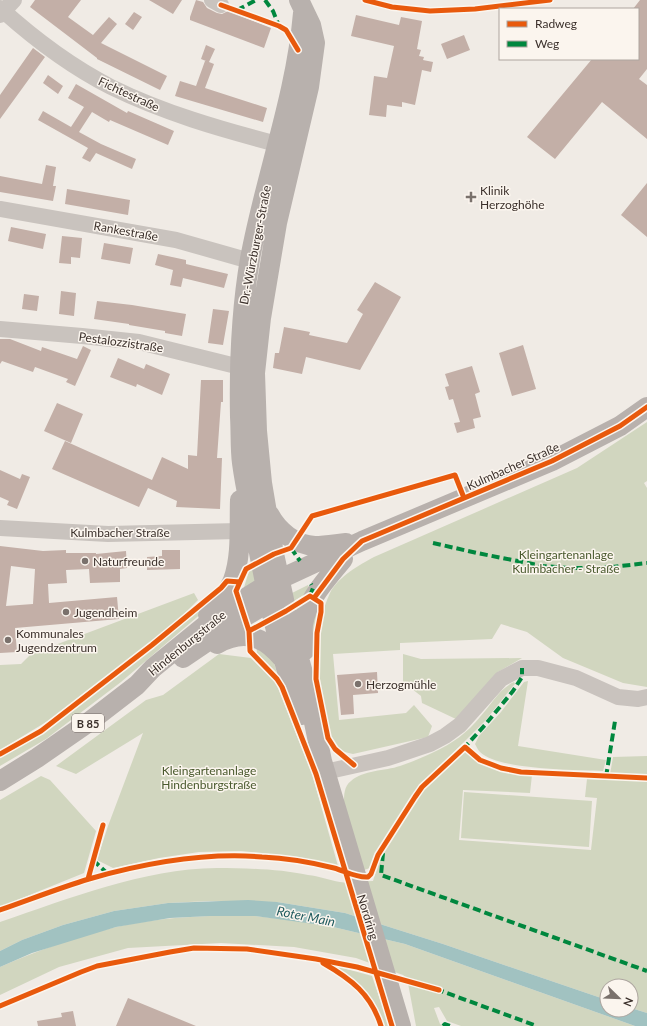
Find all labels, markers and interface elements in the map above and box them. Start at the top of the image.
legend [499,8,639,60]
text: Radweg [535,16,577,31]
text: Weg [535,36,559,51]
street label: Fichtestraße [96,73,162,115]
place label: Klinik Herzoghöhe [480,183,545,212]
street label: Dr.-Würzburger-Straße [236,184,274,306]
marker: Klinik Herzoghöhe [465,191,477,203]
street label: Rankestraße [93,218,159,244]
street label: Pestalozzistraße [78,329,164,355]
street label: Kulmbacher Straße [464,439,562,493]
street label: Kulmbacher Straße [70,525,170,540]
park label: Kleingartenanlage Kulmbacher - Straße [512,547,620,576]
place label: Naturfreunde [93,554,164,569]
marker: Naturfreunde [80,556,90,566]
place label: Jugendheim [74,605,137,620]
marker: Jugendheim [61,607,71,617]
street label: Hindenburgstraße [145,607,229,679]
place label: Kommunales Jugendzentrum [16,626,97,655]
marker: Kommunales Jugendzentrum [3,635,13,645]
place label: Herzogmühle [366,677,436,692]
marker: Herzogmühle [353,679,363,689]
road number: B 85 [72,714,104,732]
park label: Kleingartenanlage Hindenburgstraße [161,763,257,792]
street label: Nordring [354,892,382,942]
water label: Roter Main [275,902,337,930]
north arrow [599,978,639,1018]
text: N [621,996,636,1009]

